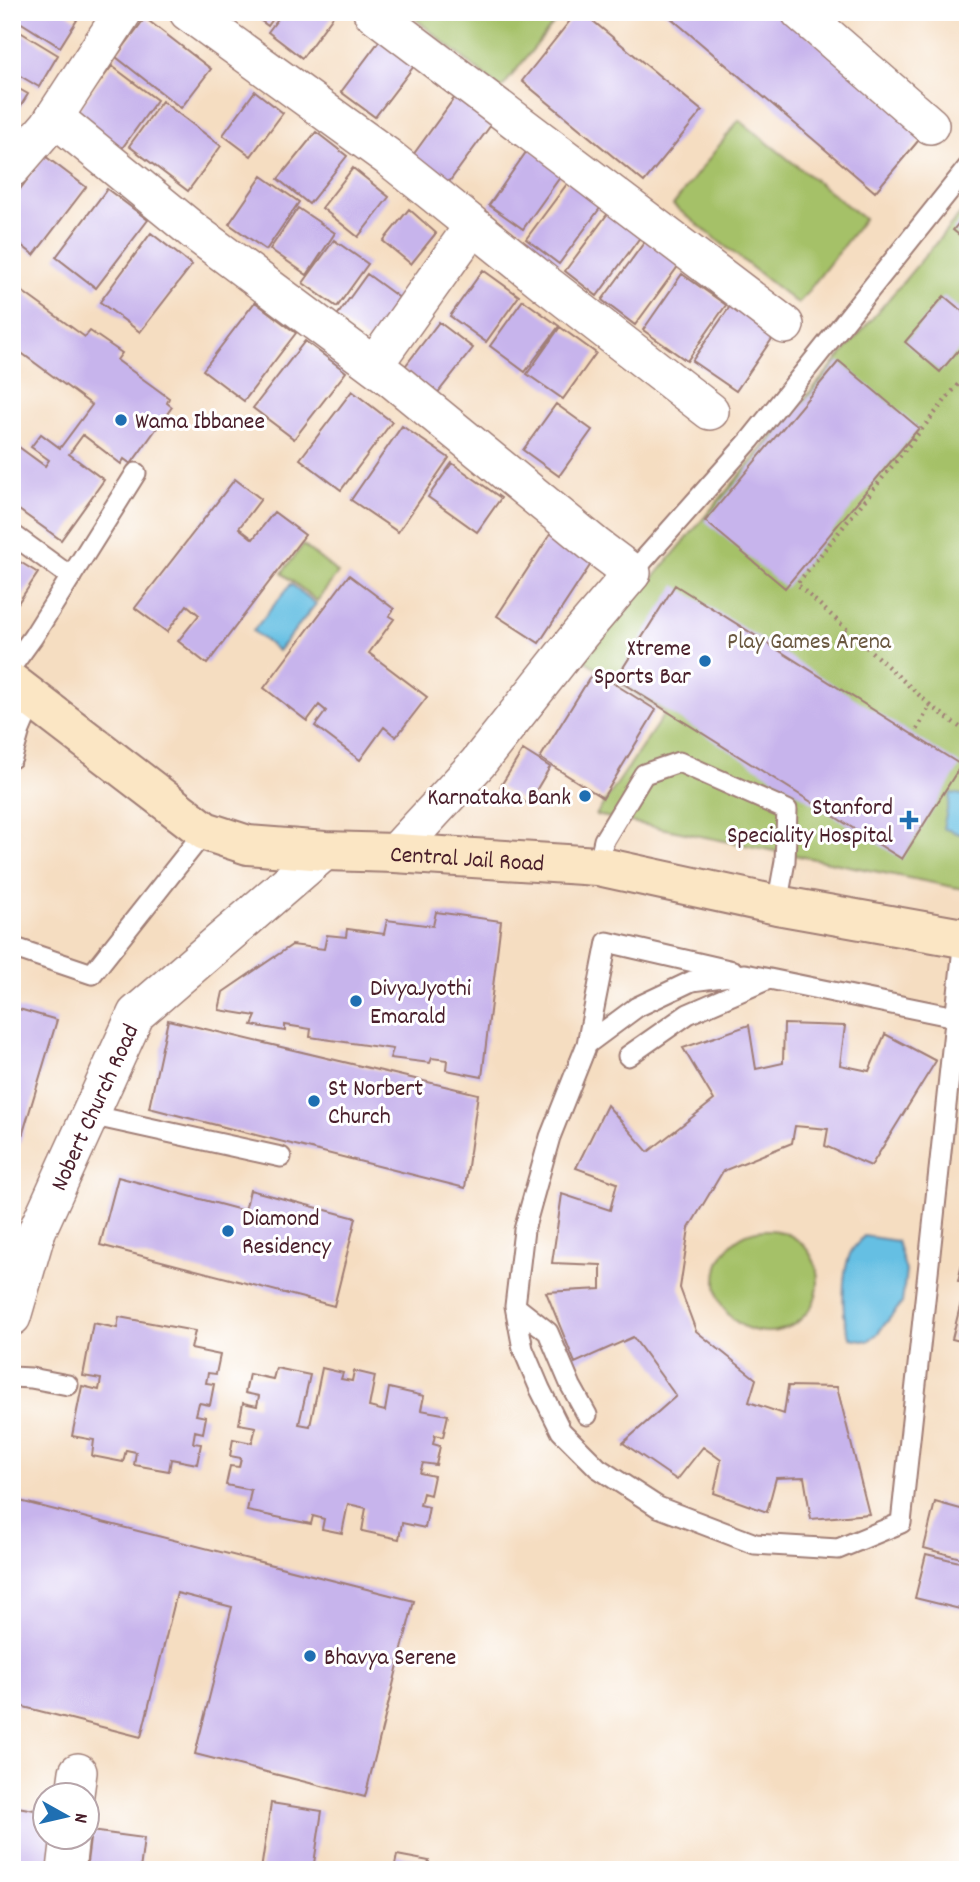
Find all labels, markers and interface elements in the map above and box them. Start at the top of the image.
place label: Wama Ibbanee [135,406,265,440]
marker: Wama Ibbanee [113,412,129,428]
park label: Play Games Arena [727,626,892,660]
place label: Xtreme Sports Bar [594,633,691,695]
marker: Xtreme Sports Bar [697,653,713,669]
place label: Karnataka Bank [427,782,571,816]
marker: Karnataka Bank [577,788,593,804]
place label: Stanford Speciality Hospital [727,792,893,854]
marker: Stanford Speciality Hospital [899,810,919,830]
street label: Central Jail Road [389,839,545,883]
place label: DivyaJyothi Emarald [370,973,471,1035]
marker: DivyaJyothi Emarald [348,993,364,1009]
street label: Nobert Church Road [44,1019,149,1197]
place label: St Norbert Church [328,1073,423,1135]
marker: St Norbert Church [306,1093,322,1109]
place label: Diamond Residency [242,1203,332,1265]
marker: Diamond Residency [220,1223,236,1239]
place label: Bhavya Serene [324,1642,456,1676]
marker: Bhavya Serene [302,1648,318,1664]
north arrow [32,1780,102,1850]
text: N [65,1811,93,1824]

